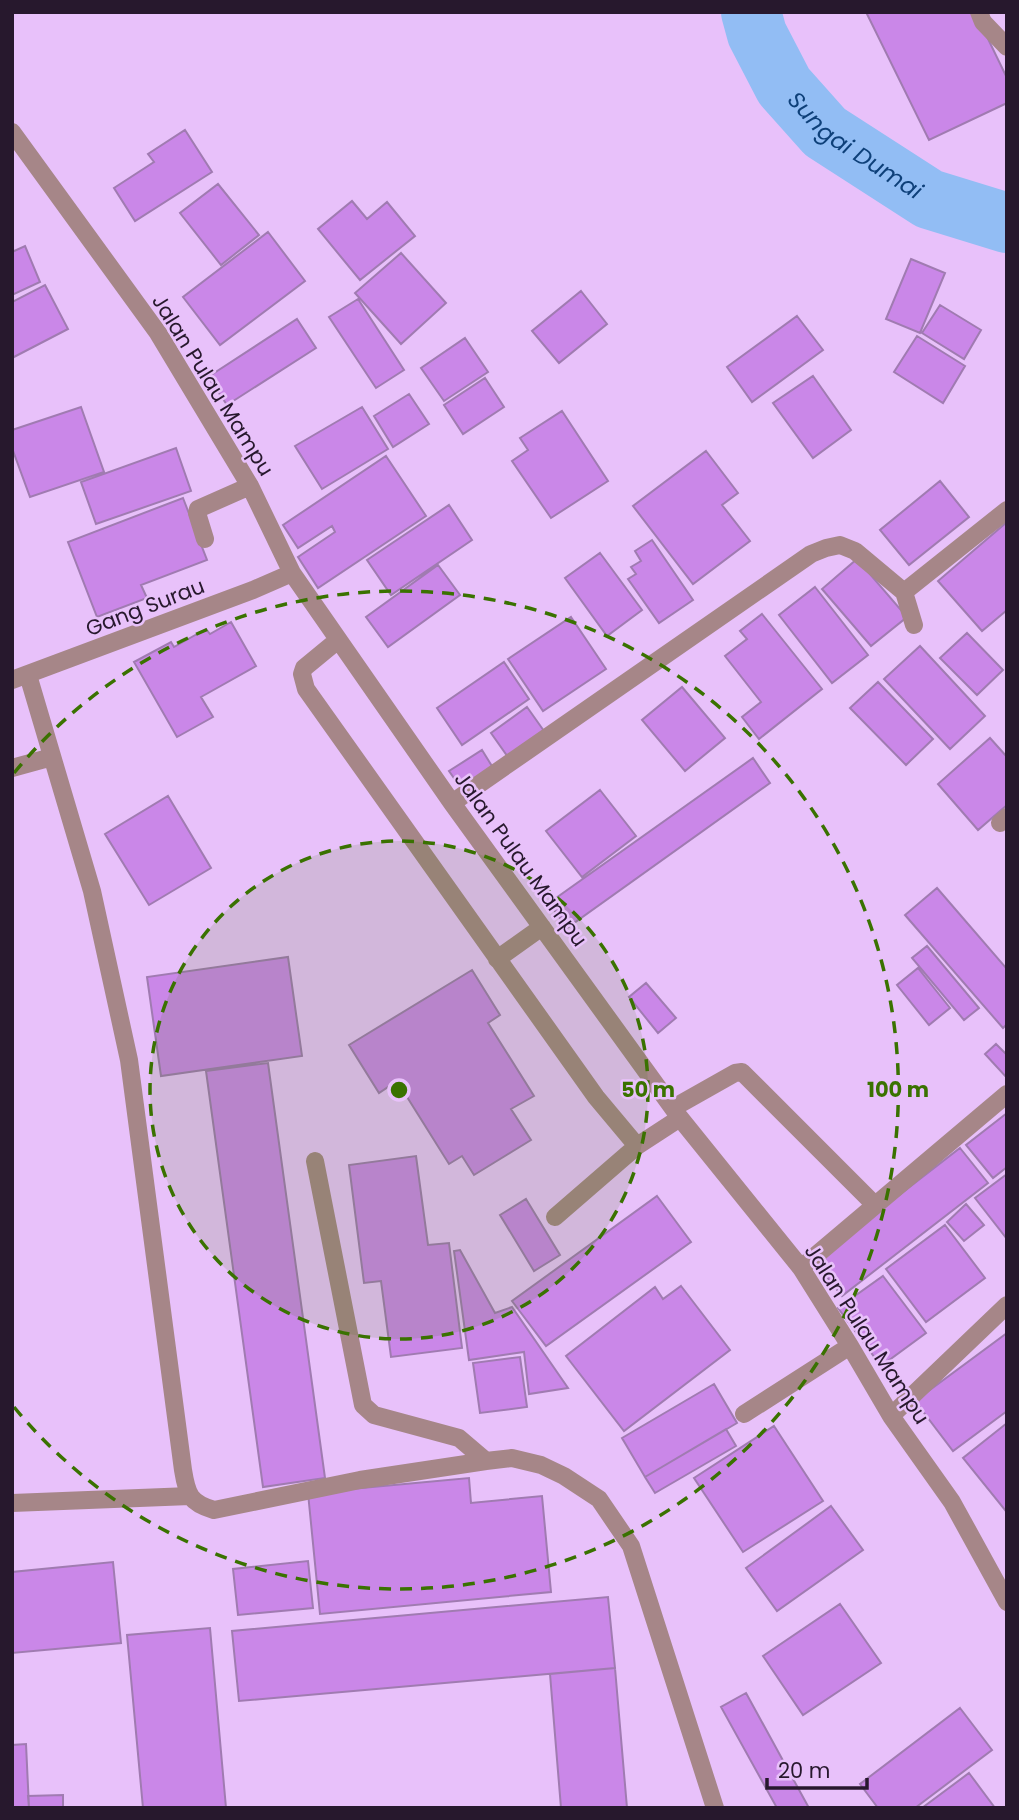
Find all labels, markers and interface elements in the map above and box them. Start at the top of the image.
water label: Sungai Dumai [780,85,929,207]
street label: Jalan Pulau Mampu [145,289,281,481]
street label: Gang Surau [81,571,209,643]
street label: Jalan Pulau Mampu [448,766,594,952]
text: 50 m [621,1075,675,1104]
text: 100 m [867,1075,929,1104]
centre of rings [387,1078,411,1102]
street label: Jalan Pulau Mampu [798,1238,936,1430]
scale bar [767,1746,867,1790]
text: 20 m [778,1756,831,1785]

